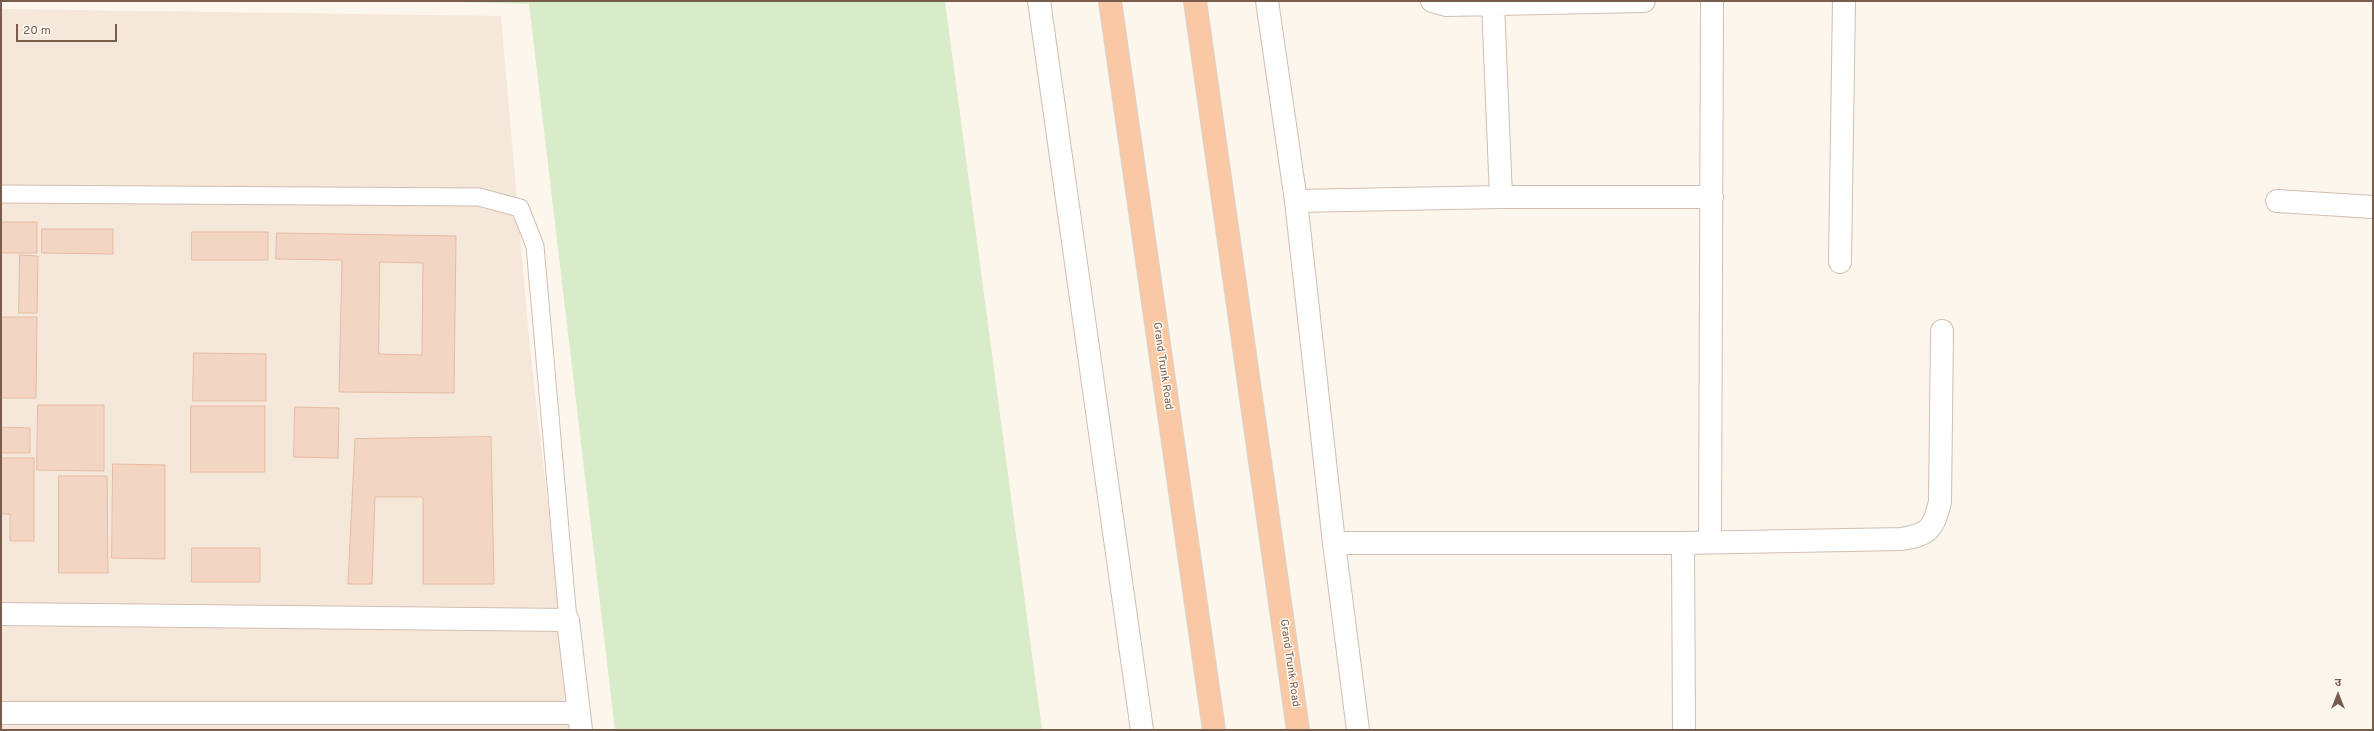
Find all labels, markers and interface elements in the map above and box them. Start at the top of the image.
scale bar [18,16,119,42]
text: 20 m [23,23,51,39]
street label: Grand Trunk Road [1149,321,1175,411]
street label: Grand Trunk Road [1276,618,1302,708]
north arrow [2318,675,2358,715]
text: उ [2335,676,2341,690]

